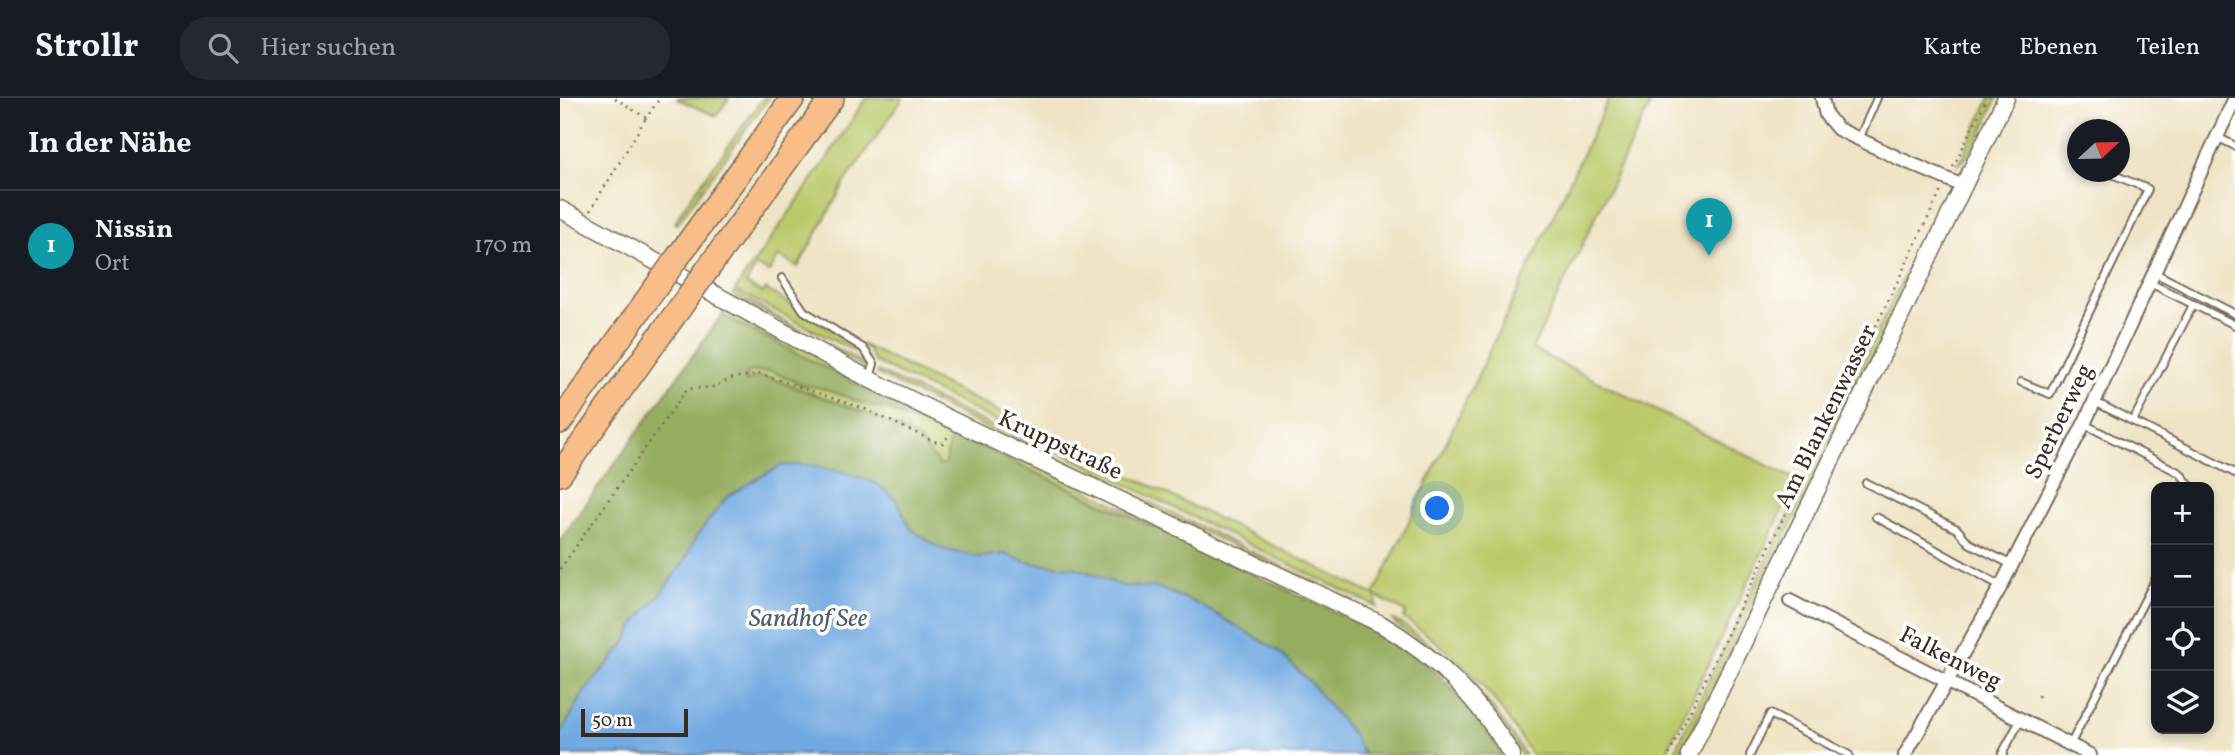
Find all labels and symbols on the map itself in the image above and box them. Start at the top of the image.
north arrow [2067,119,2130,182]
pin: 1 [1686,198,1732,256]
street label: Am Blankenwasser [1768,319,1886,515]
street label: Sperberweg [2017,358,2103,486]
street label: Kruppstraße [992,402,1128,490]
your location [1420,491,1454,525]
water label: Sandhof See [749,601,868,637]
street label: Falkenweg [1893,619,2007,699]
scale bar [581,706,688,738]

